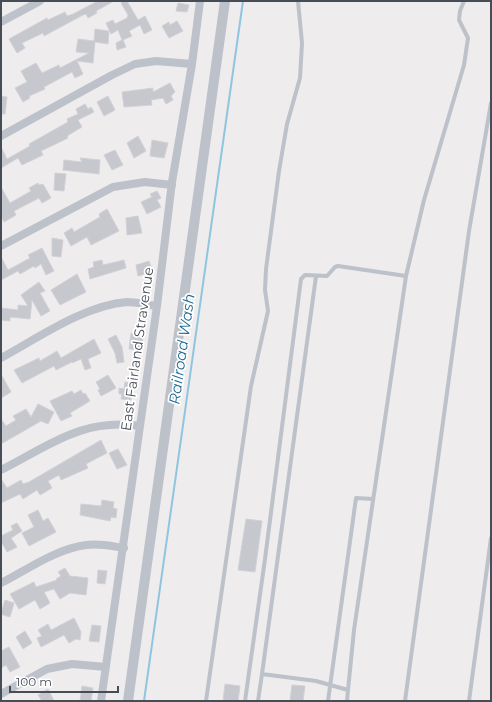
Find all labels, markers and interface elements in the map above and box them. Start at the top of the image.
street label: East Fairland Stravenue [117,266,157,432]
water label: Railroad Wash [164,292,199,406]
scale bar [10,668,118,694]
text: 100 m [16,674,52,689]

